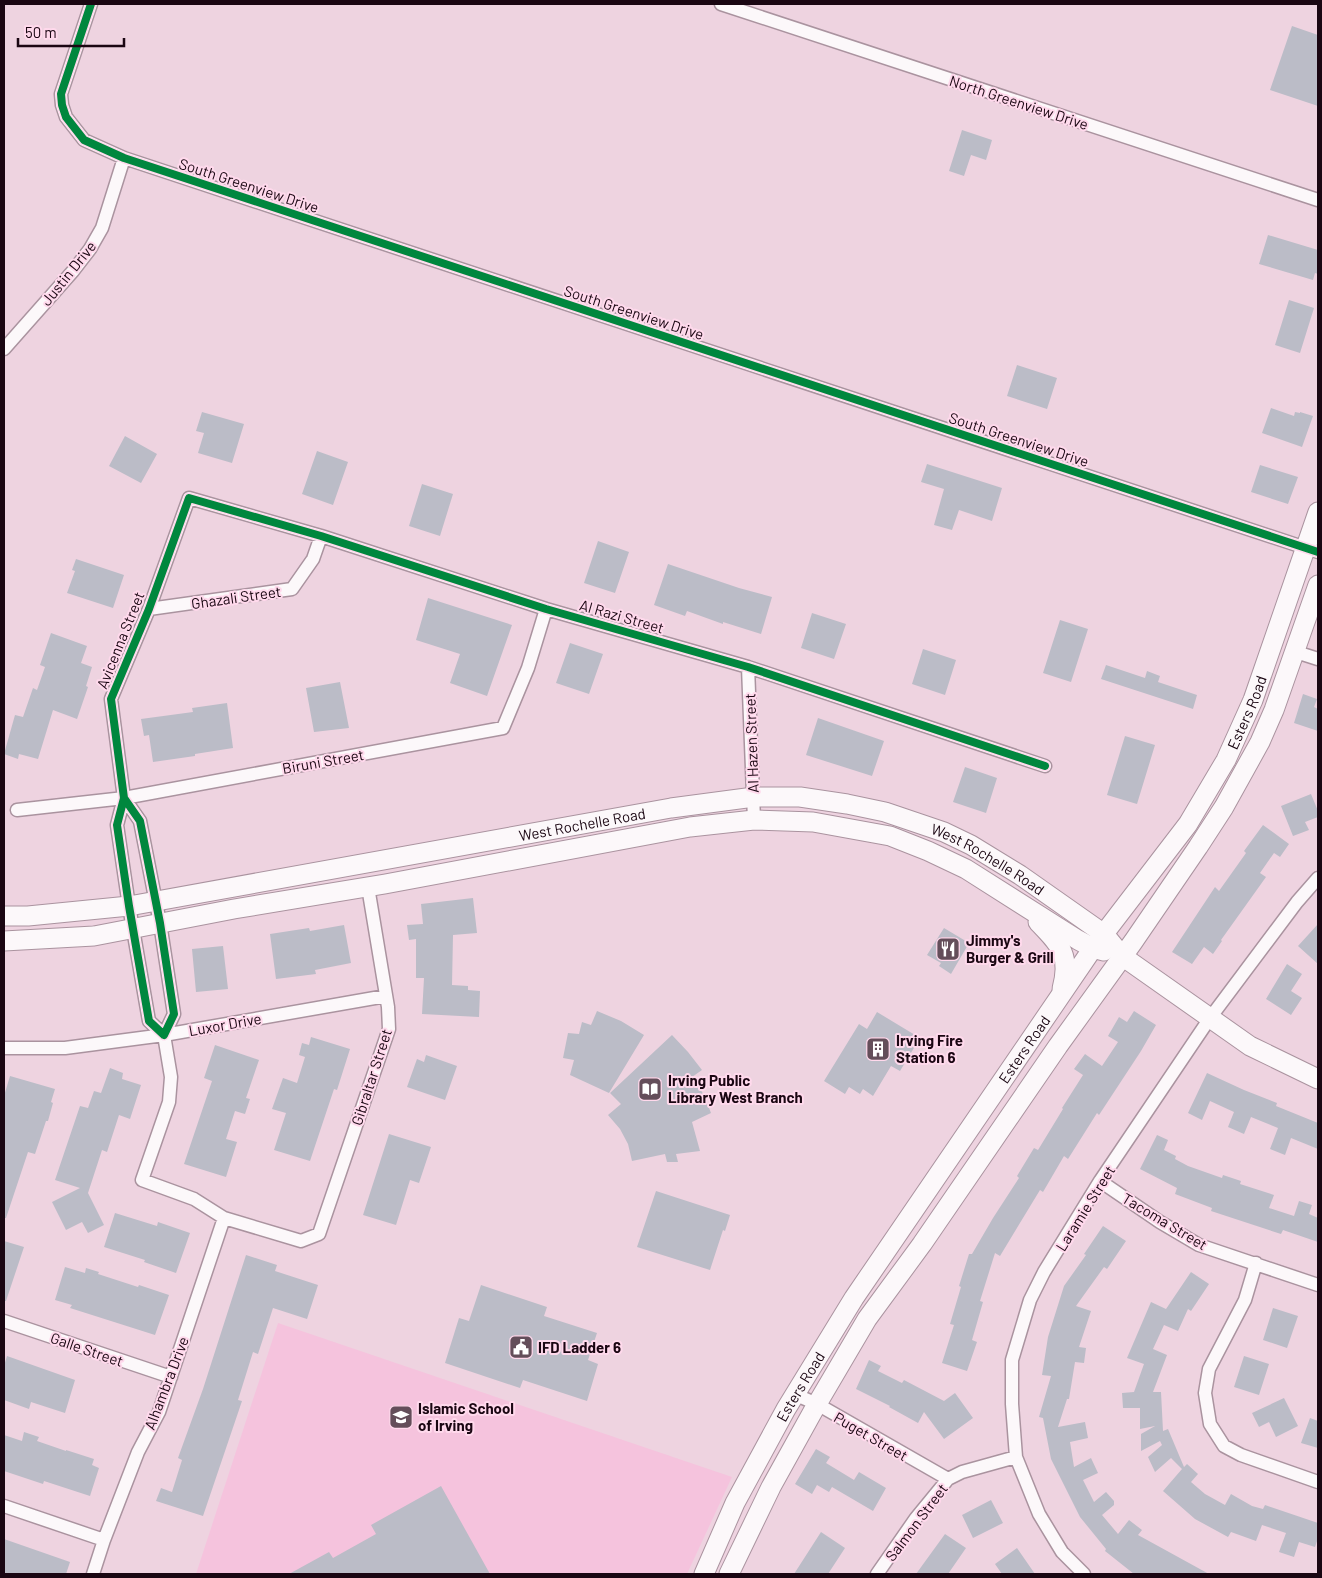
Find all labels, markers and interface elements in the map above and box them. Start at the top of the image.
scale bar [18,15,124,47]
text: 50 m [25,23,57,41]
street label: North Greenview Drive [947,71,1091,133]
street label: South Greenview Drive [177,154,321,216]
street label: Justin Drive [37,237,99,309]
street label: South Greenview Drive [562,281,706,343]
street label: South Greenview Drive [947,408,1091,470]
street label: Ghazali Street [190,582,282,612]
street label: Avicenna Street [92,589,148,691]
street label: Al Razi Street [578,595,666,637]
street label: Esters Road [1223,673,1270,752]
street label: Al Hazen Street [740,693,762,793]
street label: Biruni Street [281,745,365,777]
street label: West Rochelle Road [517,804,647,844]
street label: West Rochelle Road [929,819,1048,898]
place label: Jimmy's Burger & Grill [966,931,1054,966]
restaurant icon: Jimmy's Burger & Grill [935,936,961,962]
street label: Luxor Drive [187,1009,263,1039]
street label: Esters Road [994,1012,1054,1087]
street label: Gibraltar Street [347,1027,395,1127]
place label: Irving Fire Station 6 [896,1031,963,1066]
building icon: Irving Fire Station 6 [865,1036,891,1062]
place label: Irving Public Library West Branch [668,1071,803,1106]
library icon: Irving Public Library West Branch [637,1076,663,1102]
street label: Laramie Street [1052,1162,1118,1254]
street label: Tacoma Street [1119,1189,1211,1253]
street label: Galle Street [48,1328,126,1370]
street label: Alhambra Drive [140,1334,192,1432]
public building icon: IFD Ladder 6 [508,1334,534,1360]
place label: IFD Ladder 6 [538,1338,621,1356]
street label: Esters Road [772,1348,828,1424]
place label: Islamic School of Irving [418,1399,514,1434]
school or university icon: Islamic School of Irving [388,1404,414,1430]
street label: Puget Street [831,1408,911,1464]
street label: Salmon Street [881,1480,951,1564]

